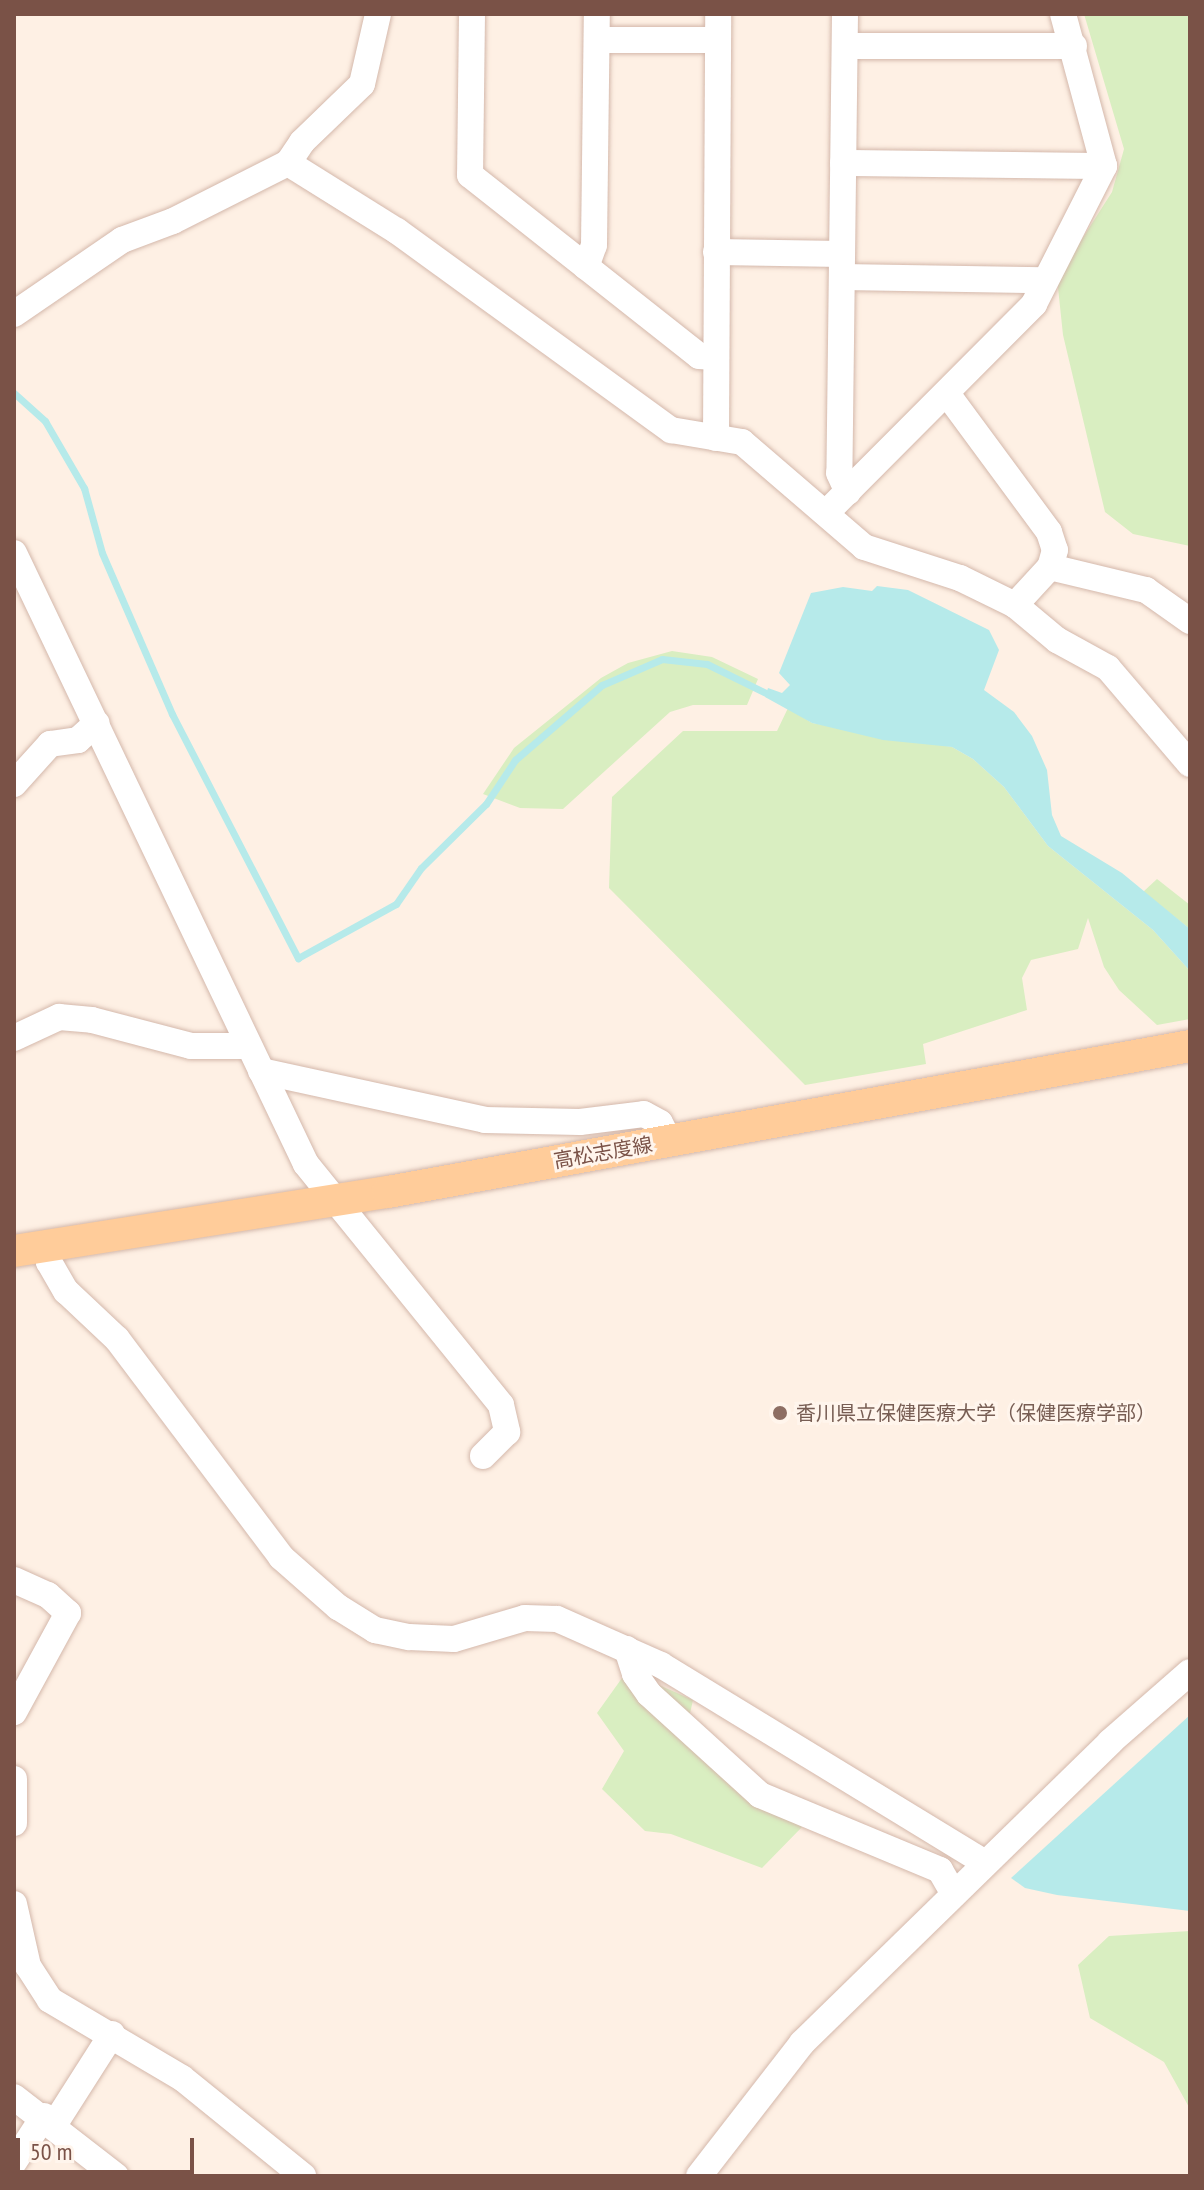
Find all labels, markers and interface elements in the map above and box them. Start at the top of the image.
street label: 高松志度線 [552,1132,654,1174]
place label: 香川県立保健医療大学（保健医療学部） [796,1401,1156,1425]
marker: 香川県立保健医療大学（保健医療学部） [771,1404,789,1422]
scale bar [20,2122,198,2172]
text: 50 m [30,2136,72,2167]

